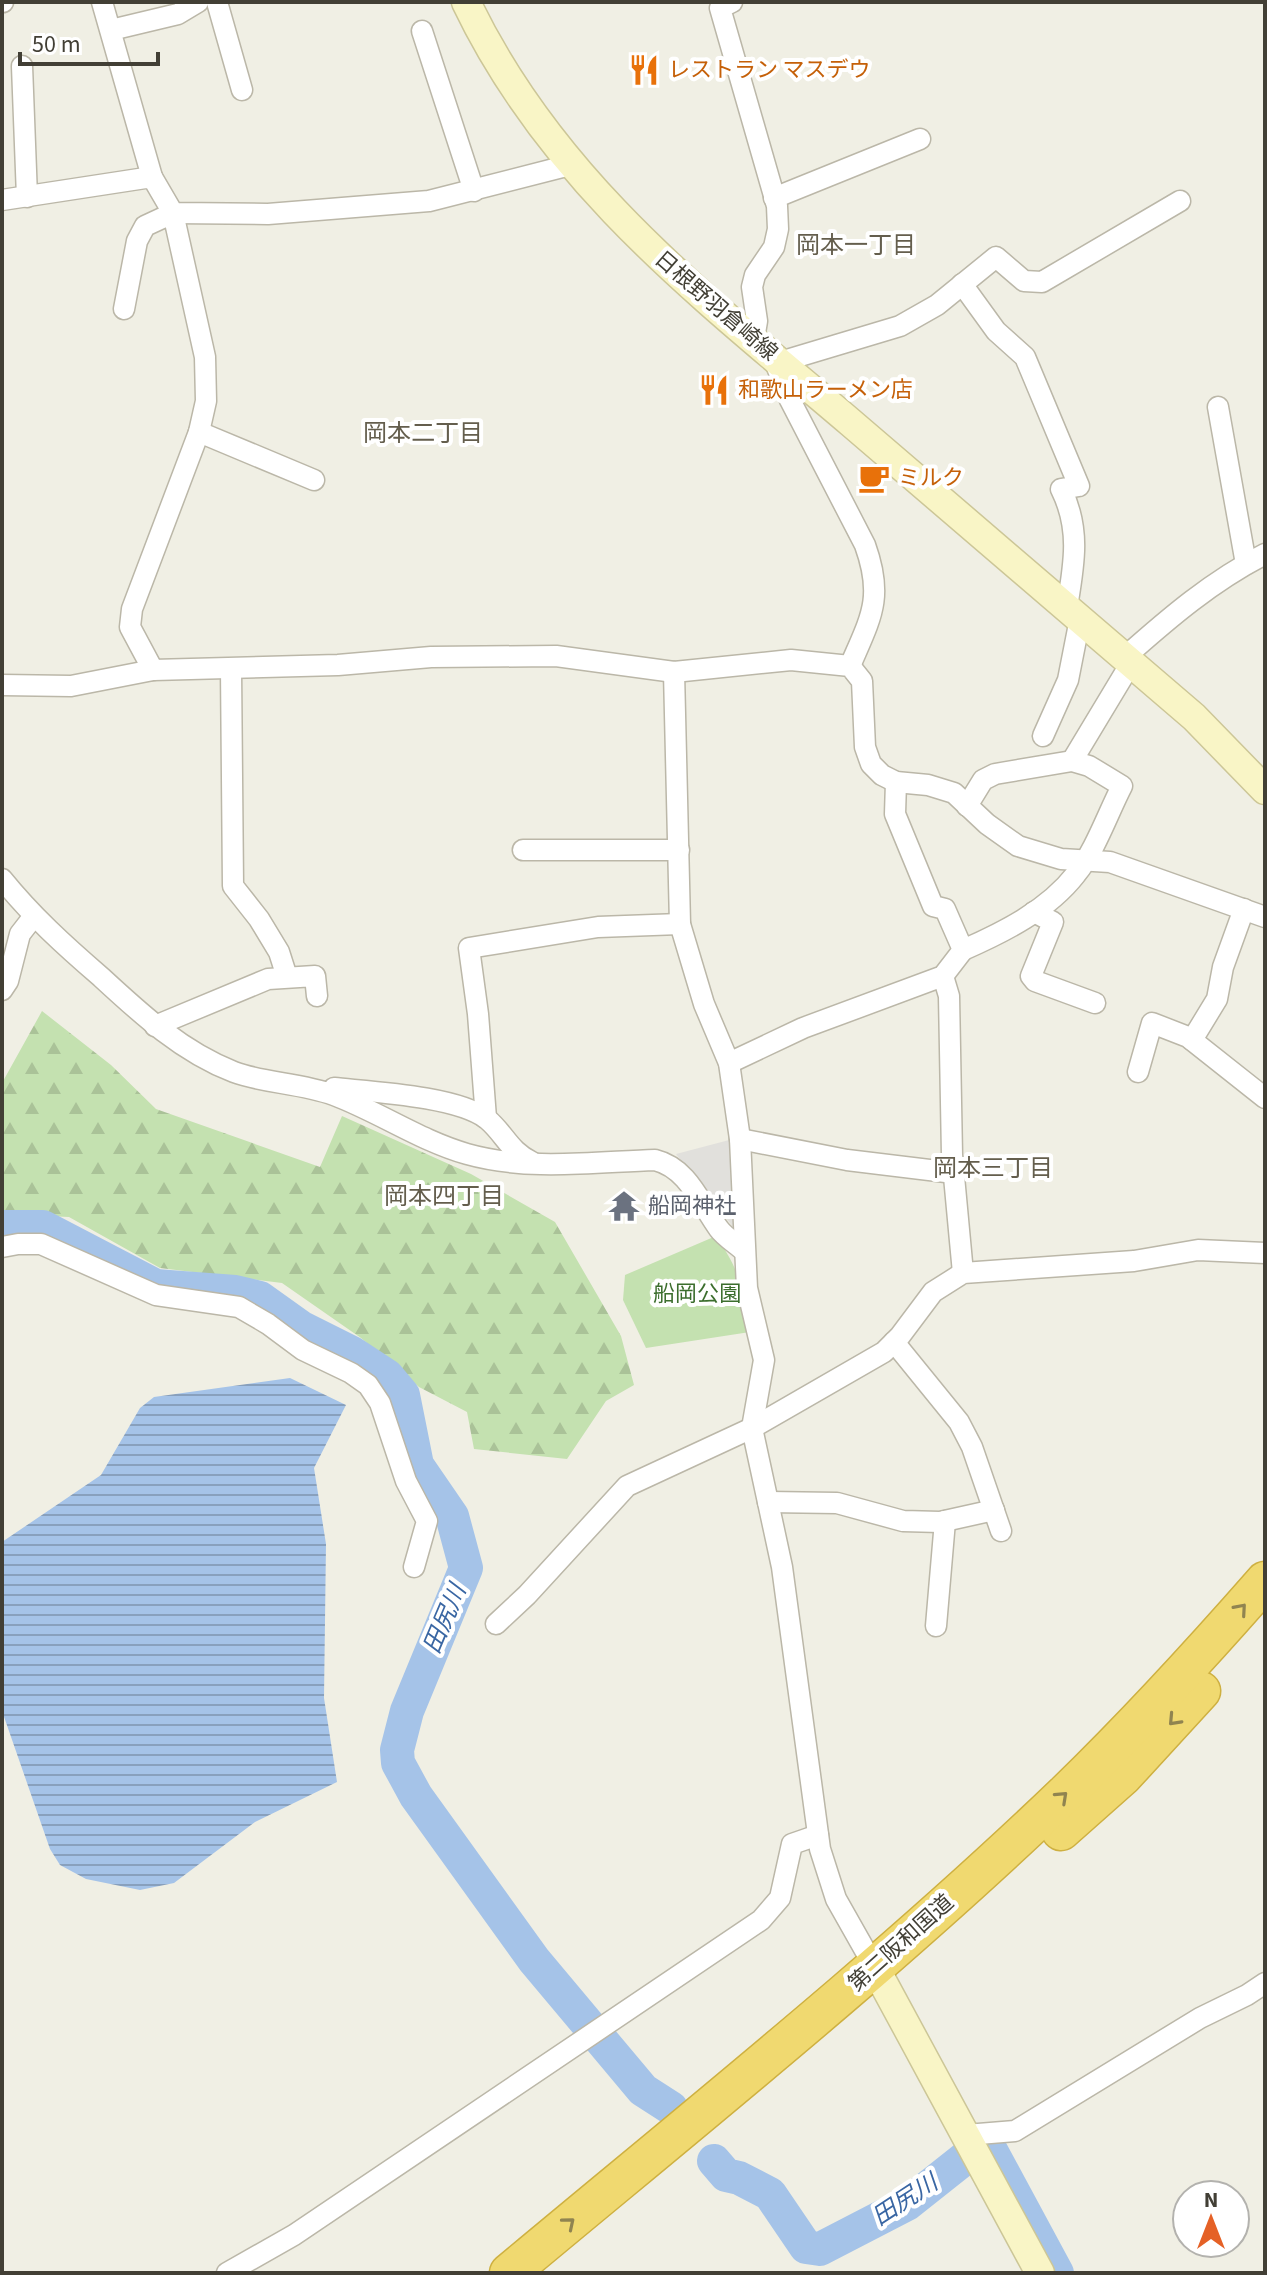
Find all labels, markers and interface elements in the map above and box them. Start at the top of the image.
scale bar [20,16,158,66]
text: 50 m [32,27,81,62]
restaurant icon: レストラン マスデウ [627,53,661,87]
place label: レストラン マスデウ [668,54,870,86]
district label: 岡本一丁目 [796,228,916,263]
street label: 日根野羽倉崎線 [647,243,785,369]
restaurant icon: 和歌山ラーメン店 [697,373,731,407]
place label: 和歌山ラーメン店 [738,374,913,406]
district label: 岡本二丁目 [363,416,483,451]
cafe icon: ミルク [857,461,891,495]
place label: ミルク [898,462,964,494]
district label: 岡本三丁目 [933,1151,1053,1186]
district label: 岡本四丁目 [384,1179,504,1214]
temple icon: 船岡神社 [607,1189,641,1223]
place label: 船岡神社 [648,1190,736,1222]
park label: 船岡公園 [653,1278,741,1310]
water label: 田尻川 [415,1576,476,1659]
one-way arrow [1231,1603,1246,1618]
one-way arrow [1169,1711,1184,1725]
one-way arrow [1053,1791,1067,1806]
street label: 第二阪和国道 [841,1887,961,1999]
water label: 田尻川 [865,2164,947,2234]
north arrow [1171,2179,1251,2259]
text: N [1204,2184,1218,2216]
one-way arrow [560,2218,574,2233]

